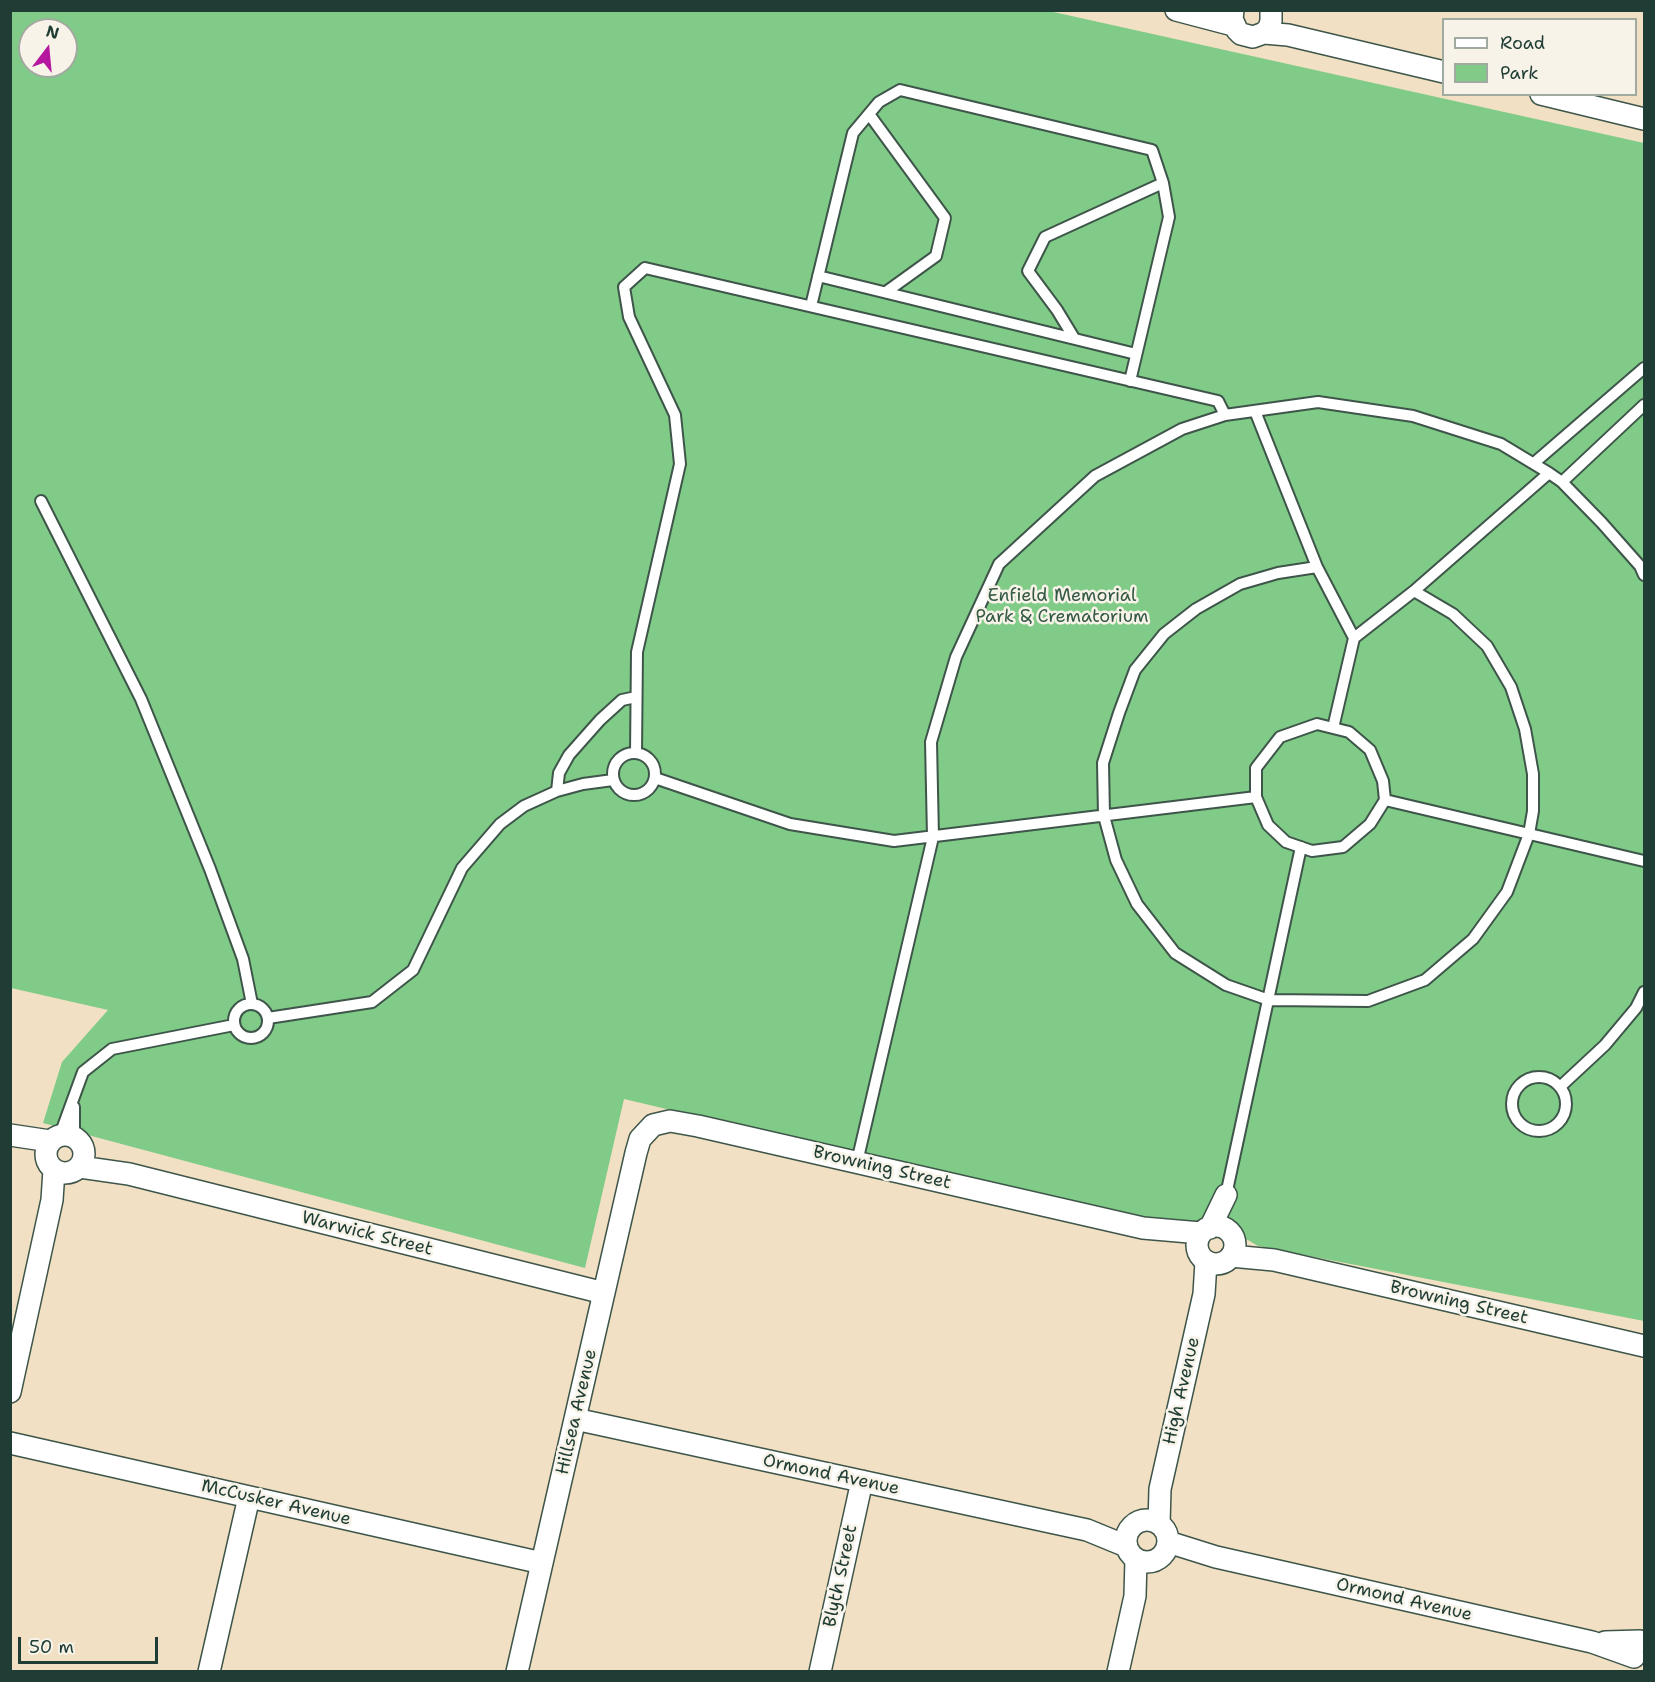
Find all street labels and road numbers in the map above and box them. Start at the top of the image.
street label: Browning Street [811,1142,953,1194]
street label: Warwick Street [299,1207,435,1261]
street label: Browning Street [1388,1277,1530,1329]
street label: High Avenue [1159,1335,1205,1447]
street label: Hillsea Avenue [552,1347,602,1477]
street label: Ormond Avenue [761,1450,901,1500]
street label: McCusker Avenue [199,1475,353,1531]
street label: Blyth Street [820,1523,862,1629]
street label: Ormond Avenue [1334,1574,1474,1626]

